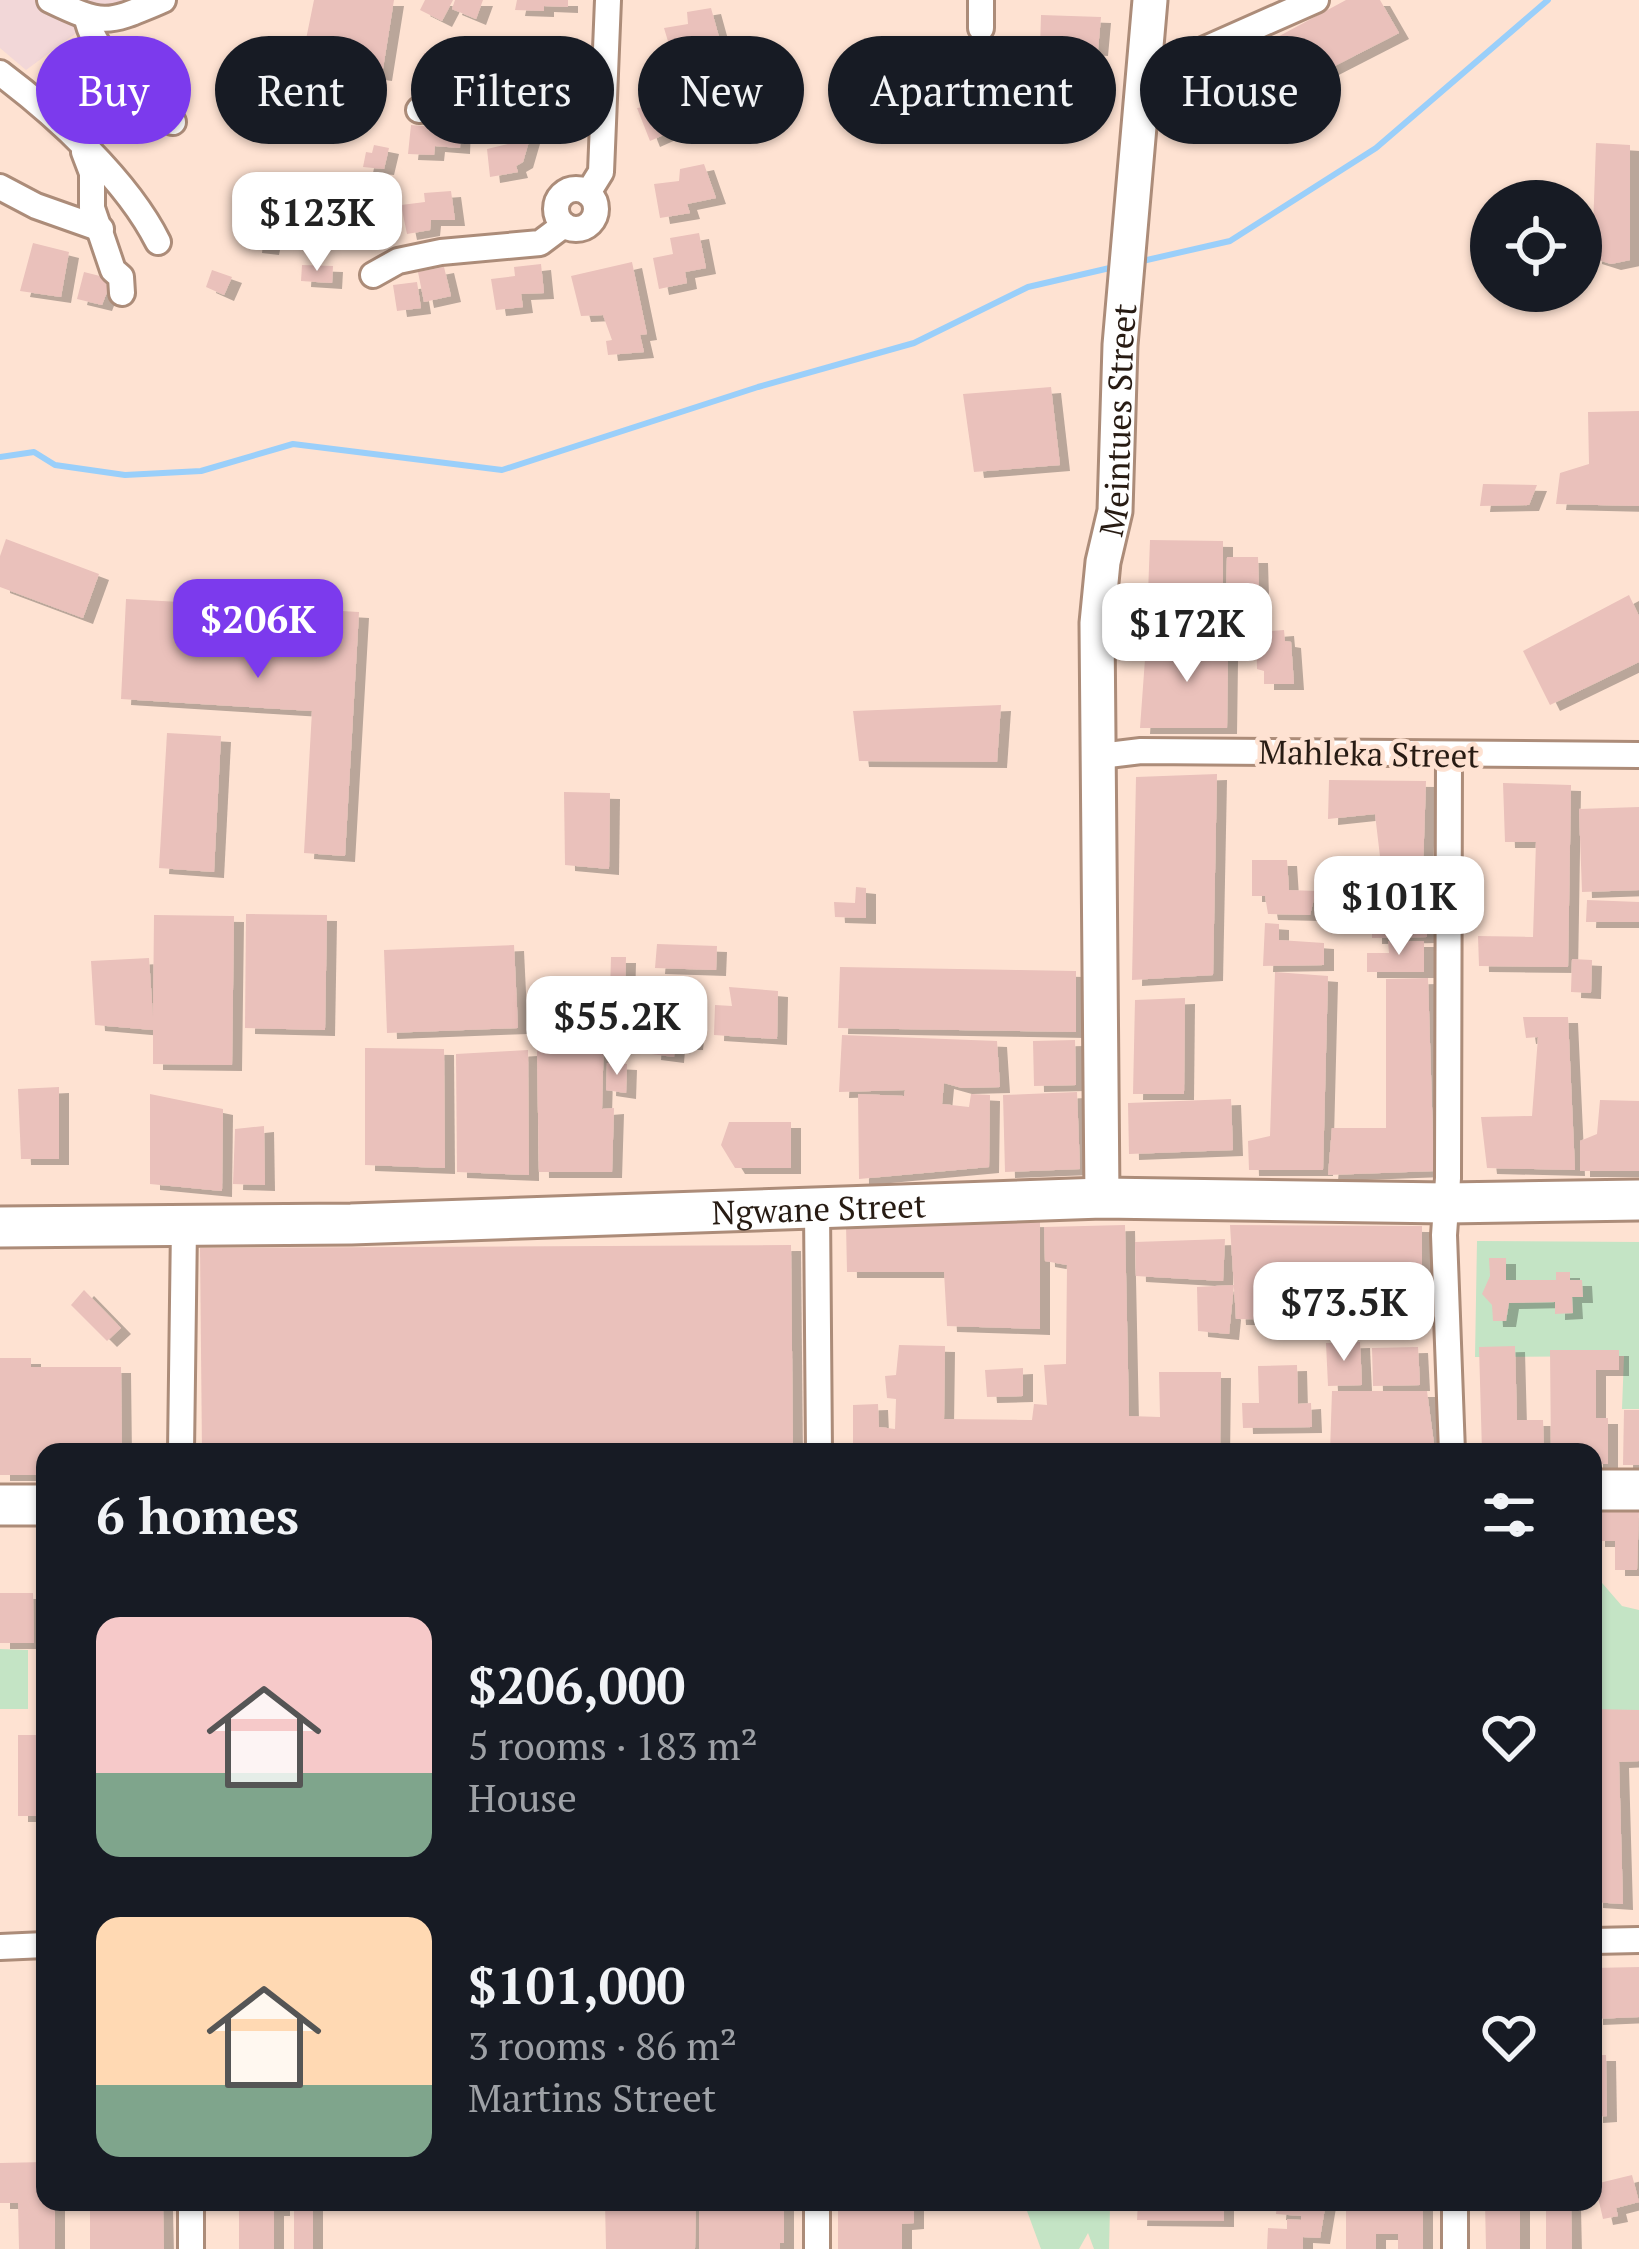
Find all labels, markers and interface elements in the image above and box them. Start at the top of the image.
chip: Buy [36,36,191,144]
chip: Rent [215,36,387,144]
chip: Filters [411,36,614,144]
chip: New [638,36,804,144]
chip: Apartment [828,36,1116,144]
chip: House [1140,36,1341,144]
pin: $123K [233,172,401,274]
map controls [1470,180,1602,312]
button: locate [1470,180,1602,312]
text: $123K [259,185,375,237]
street label: Meintues Street [1088,302,1145,540]
pin: $206K [174,579,342,681]
pin: $172K [1103,583,1271,685]
text: $206K [200,592,316,644]
text: $172K [1129,596,1245,648]
street label: Mahleka Street [1258,730,1480,776]
pin: $101K [1315,856,1483,958]
text: $101K [1341,869,1457,921]
pin: $55.2K [519,976,715,1078]
text: $55.2K [553,989,681,1041]
street label: Ngwane Street [711,1183,927,1233]
pin: $73.5K [1246,1262,1442,1364]
text: $73.5K [1280,1275,1408,1327]
text: 6 homes [96,1481,299,1549]
icon: filters [1476,1482,1542,1548]
text: $206,000 [468,1651,685,1719]
icon: home [192,1665,336,1809]
icon: heart [1476,1704,1542,1770]
text: 5 rooms · 183 m² [468,1719,758,1771]
text: House [468,1771,577,1823]
text: $101,000 [468,1951,685,2019]
icon: home [192,1965,336,2109]
icon: heart [1476,2004,1542,2070]
text: 3 rooms · 86 m² [468,2019,737,2071]
text: Martins Street [468,2071,716,2123]

